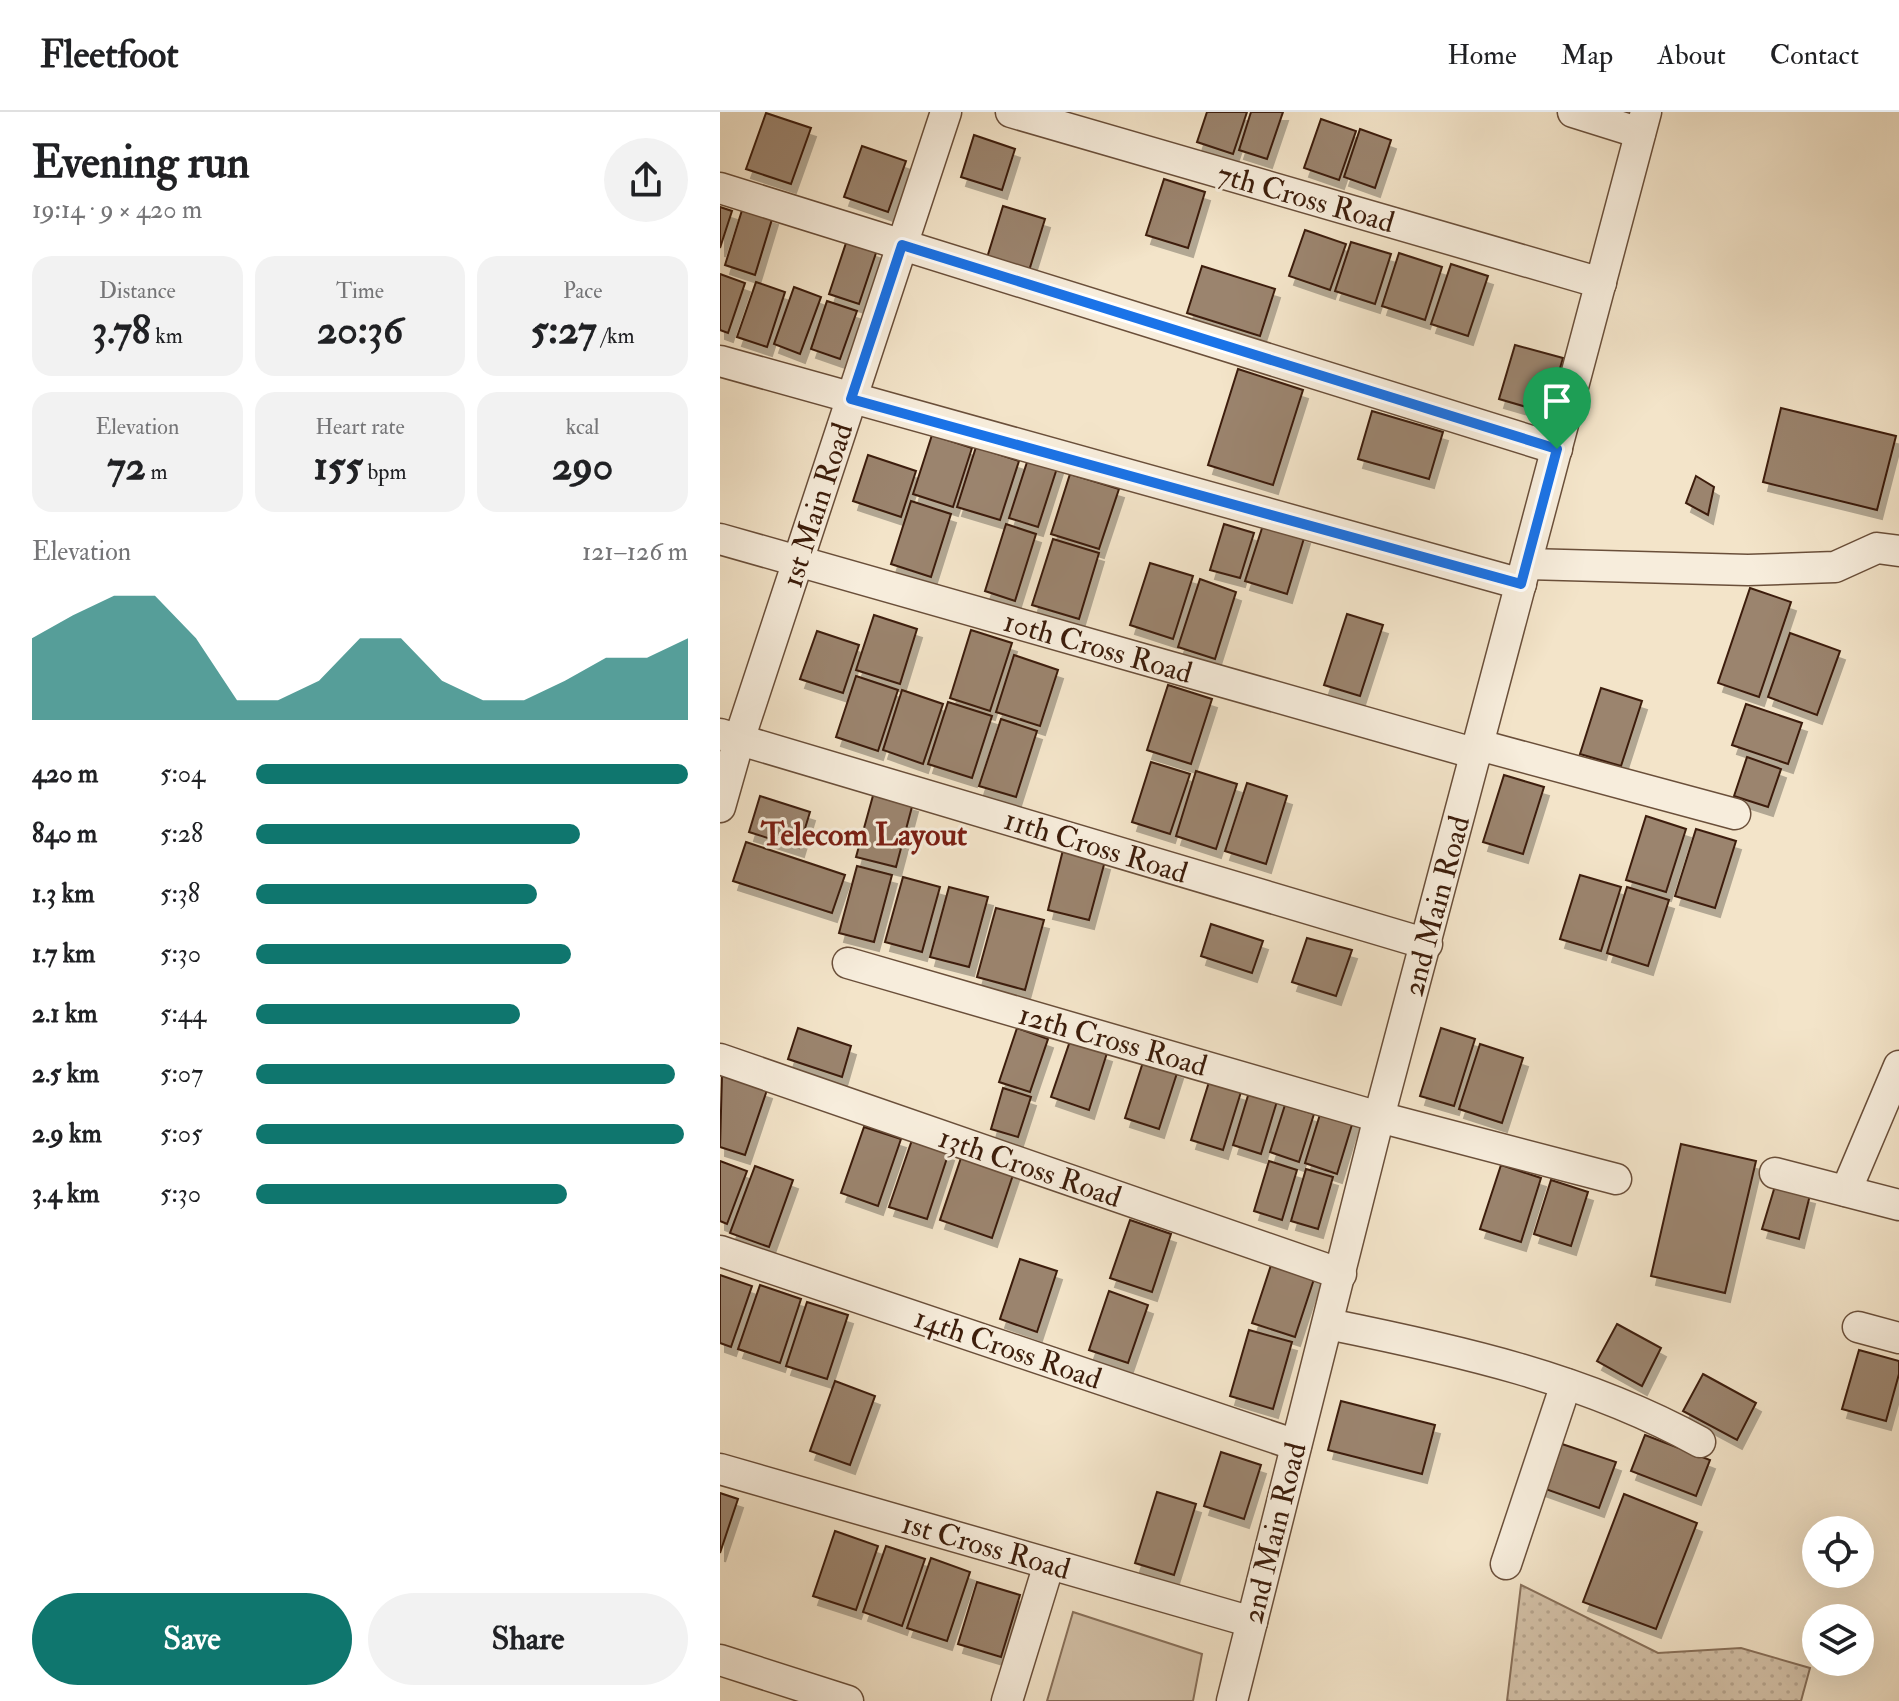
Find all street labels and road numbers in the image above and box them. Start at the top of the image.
street label: 7th Cross Road [1213,156,1399,241]
street label: 1st Main Road [774,418,862,592]
street label: 10th Cross Road [999,603,1197,692]
street label: 11th Cross Road [1000,801,1192,892]
street label: 2nd Main Road [1395,812,1478,1000]
street label: 12th Cross Road [1014,996,1212,1085]
street label: 13th Cross Road [934,1119,1126,1216]
street label: 14th Cross Road [909,1299,1106,1398]
street label: 2nd Main Road [1234,1439,1315,1628]
street label: 1st Cross Road [897,1505,1075,1588]

